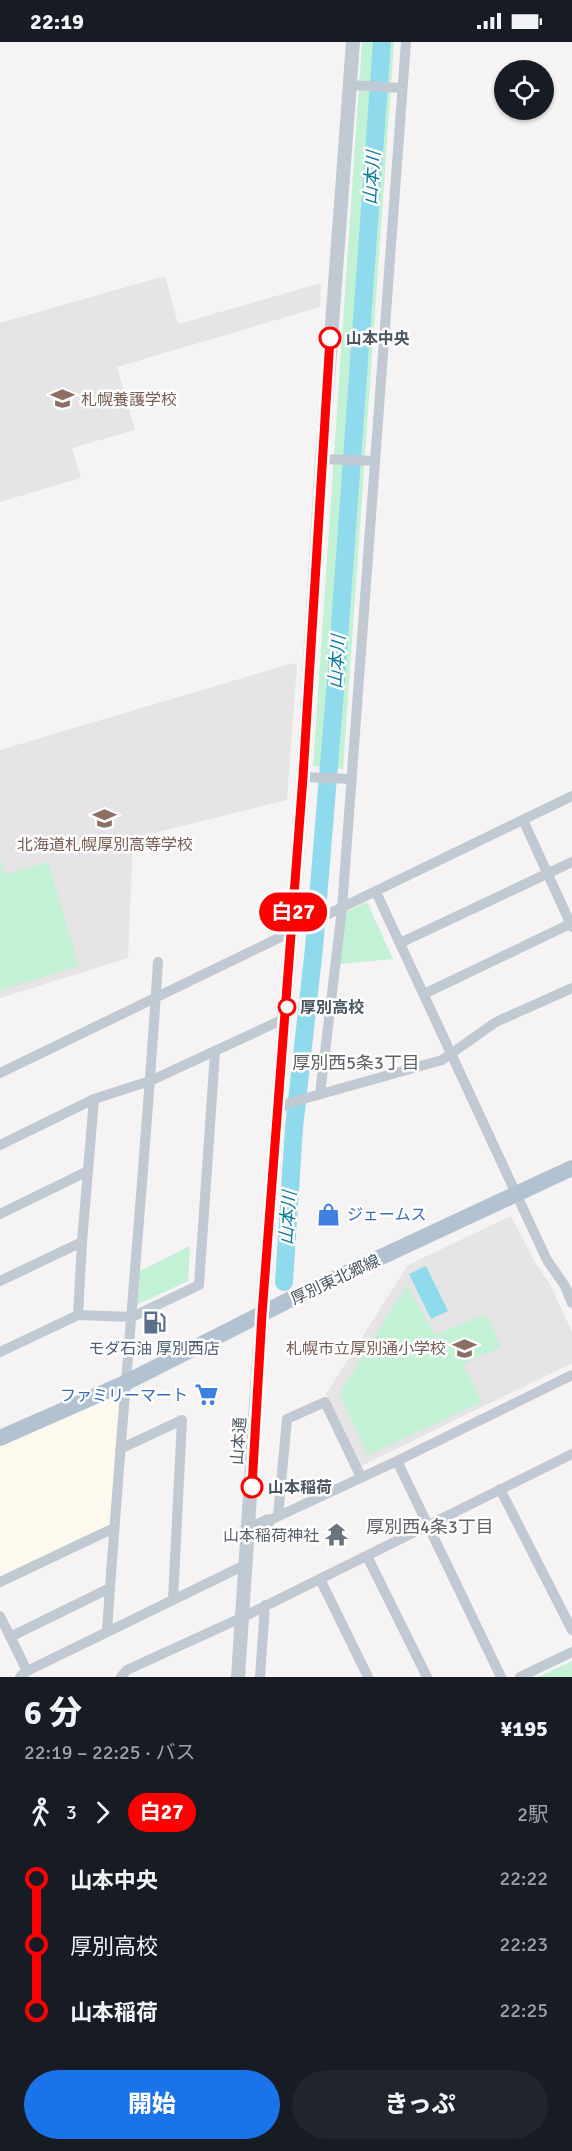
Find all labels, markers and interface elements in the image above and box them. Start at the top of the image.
text: 22:19 [30,8,84,35]
map controls [494,60,554,120]
button: locate [494,60,554,120]
water label: 山本川 [359,148,385,206]
marker: 山本中央 [319,327,341,349]
place label: 山本中央 [346,329,410,349]
school or university icon: 札幌養護学校 [50,386,76,412]
place label: 札幌養護学校 [81,390,177,410]
water label: 山本川 [324,632,350,690]
school or university icon: 北海道札幌厚別高等学校 [92,806,118,832]
place label: 北海道札幌厚別高等学校 [17,835,193,855]
line badge: 白27 [258,892,328,932]
text: 白27 [271,899,315,925]
marker: 厚別高校 [278,998,296,1016]
place label: 厚別高校 [300,998,364,1018]
district label: 厚別西5条3丁目 [292,1052,420,1074]
water label: 山本川 [275,1188,301,1246]
shop icon: ジェームス [316,1201,342,1227]
place label: ジェームス [347,1205,427,1225]
street label: 厚別東北郷線 [288,1251,383,1309]
fuel station icon: モダ石油 厚別西店 [141,1310,167,1336]
school or university icon: 札幌市立厚別通小学校 [451,1335,477,1361]
place label: モダ石油 厚別西店 [88,1339,220,1359]
place label: 札幌市立厚別通小学校 [286,1339,446,1359]
supermarket icon: ファミリーマート [193,1382,219,1408]
place label: ファミリーマート [60,1386,188,1406]
street label: 山本通 [227,1416,251,1466]
marker: 山本稲荷 [241,1476,263,1498]
place label: 山本稲荷 [268,1478,332,1498]
district label: 厚別西4条3丁目 [366,1516,494,1538]
temple icon: 山本稲荷神社 [324,1522,350,1548]
place label: 山本稲荷神社 [223,1526,319,1546]
text: 6 分 [24,1693,82,1734]
text: ¥195 [500,1715,548,1742]
text: 22:19 – 22:25 · バス [24,1740,195,1765]
icon: walk [24,1796,57,1829]
icon: forward [86,1796,119,1829]
text: 白27 [140,1799,184,1825]
text: 3 [66,1800,77,1825]
text: 2駅 [517,1802,548,1827]
text: 22:22 [499,1866,548,1891]
text: 山本中央 [70,1867,158,1894]
text: 22:23 [499,1932,548,1957]
text: 厚別高校 [70,1933,158,1960]
text: 22:25 [499,1998,548,2023]
text: 山本稲荷 [70,1999,158,2026]
button: 開始 [24,2070,280,2139]
button: きっぷ [292,2070,548,2139]

